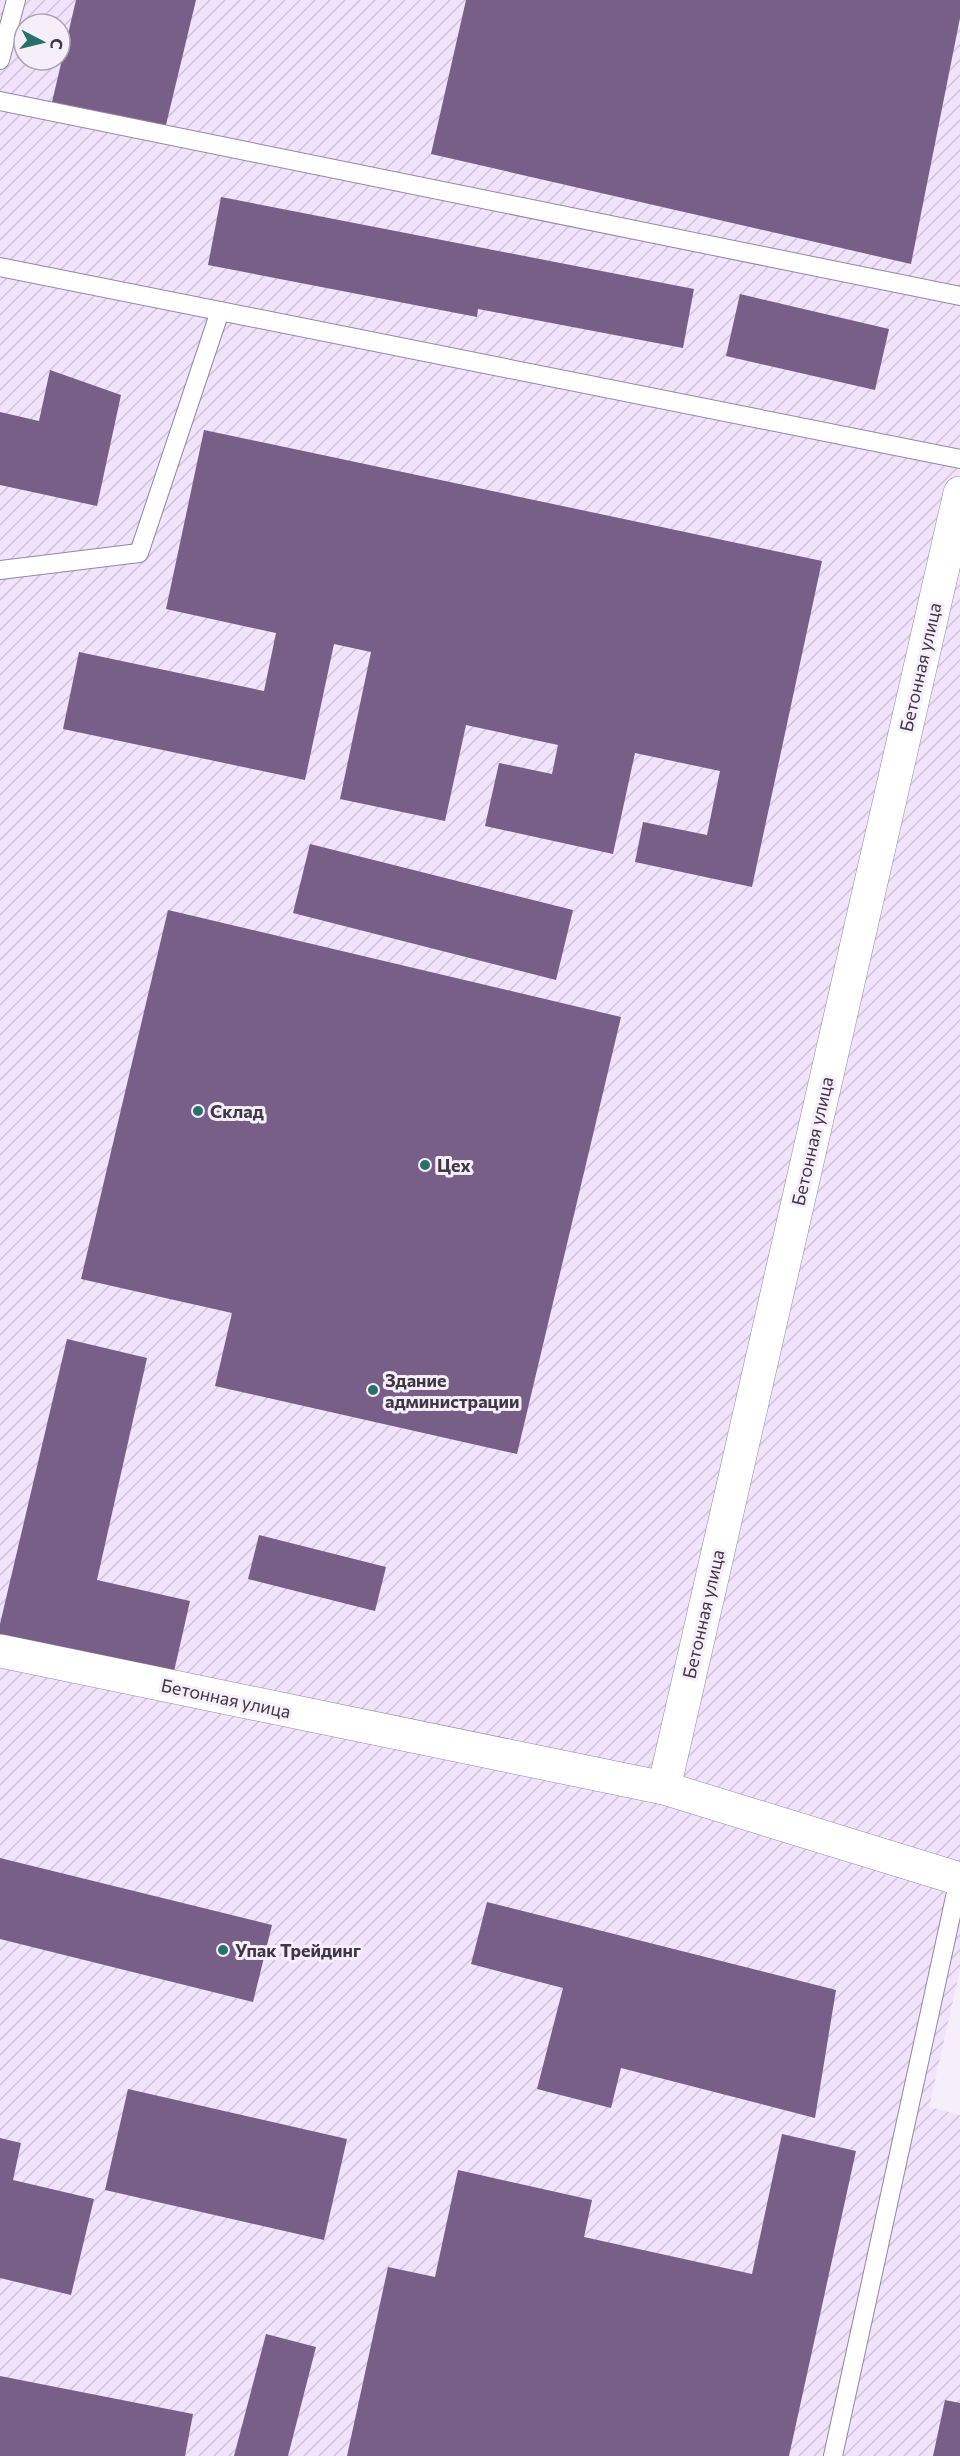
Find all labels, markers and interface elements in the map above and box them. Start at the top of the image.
north arrow [12,12,72,72]
text: С [47,37,67,51]
street label: Бетонная улица [894,600,946,734]
street label: Бетонная улица [786,1074,838,1208]
place label: Склад [210,1100,264,1122]
marker: Склад [191,1104,205,1118]
place label: Цех [437,1154,471,1176]
marker: Цех [418,1158,432,1172]
place label: Здание администрации [385,1369,520,1412]
marker: Здание администрации [366,1383,380,1397]
street label: Бетонная улица [677,1547,729,1681]
street label: Бетонная улица [159,1674,293,1722]
place label: Упак Трейдинг [235,1939,361,1961]
marker: Упак Трейдинг [216,1943,230,1957]

